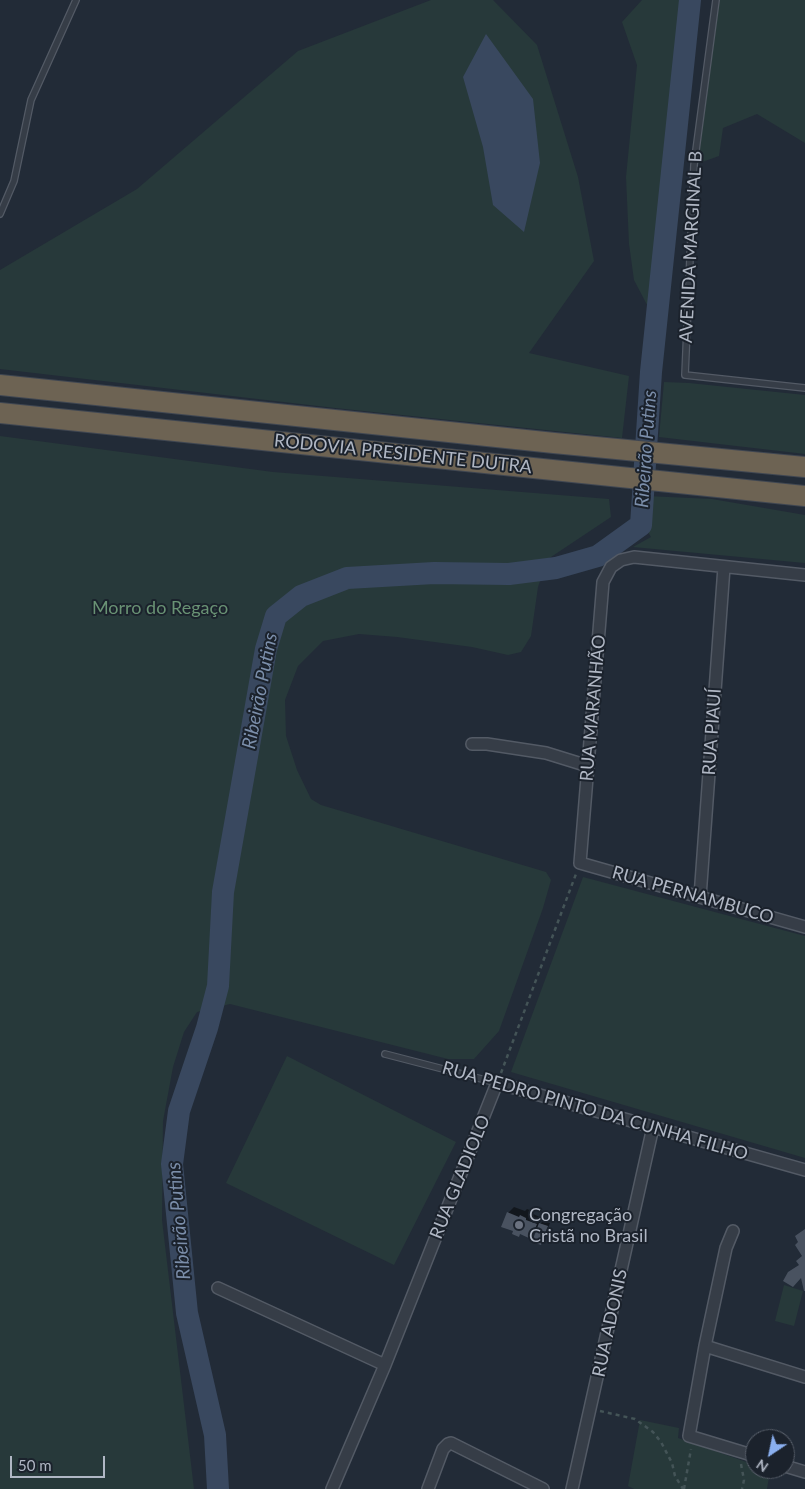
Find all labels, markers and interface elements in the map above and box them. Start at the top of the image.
street label: AVENIDA MARGINAL B [675,150,707,344]
water label: Ribeirão Putins [631,389,661,509]
street label: RODOVIA PRESIDENTE DUTRA [273,430,533,478]
park label: Morro do Regaço [92,597,228,619]
water label: Ribeirão Putins [238,631,282,751]
street label: RUA MARANHÃO [576,634,610,782]
street label: RUA PIAUÍ [698,688,726,776]
street label: RUA PERNAMBUCO [610,862,776,928]
street label: RUA PEDRO PINTO DA CUNHA FILHO [440,1057,750,1165]
street label: RUA GLADIOLO [425,1112,495,1242]
water label: Ribeirão Putins [162,1161,196,1281]
place label: Congregação Cristã no Brasil [529,1204,648,1246]
marker: Congregação Cristã no Brasil [513,1219,525,1231]
street label: RUA ADONIS [588,1267,632,1379]
north arrow [745,1429,795,1479]
scale bar [12,1446,108,1478]
text: 50 m [18,1456,52,1474]
text: N [753,1456,771,1476]

